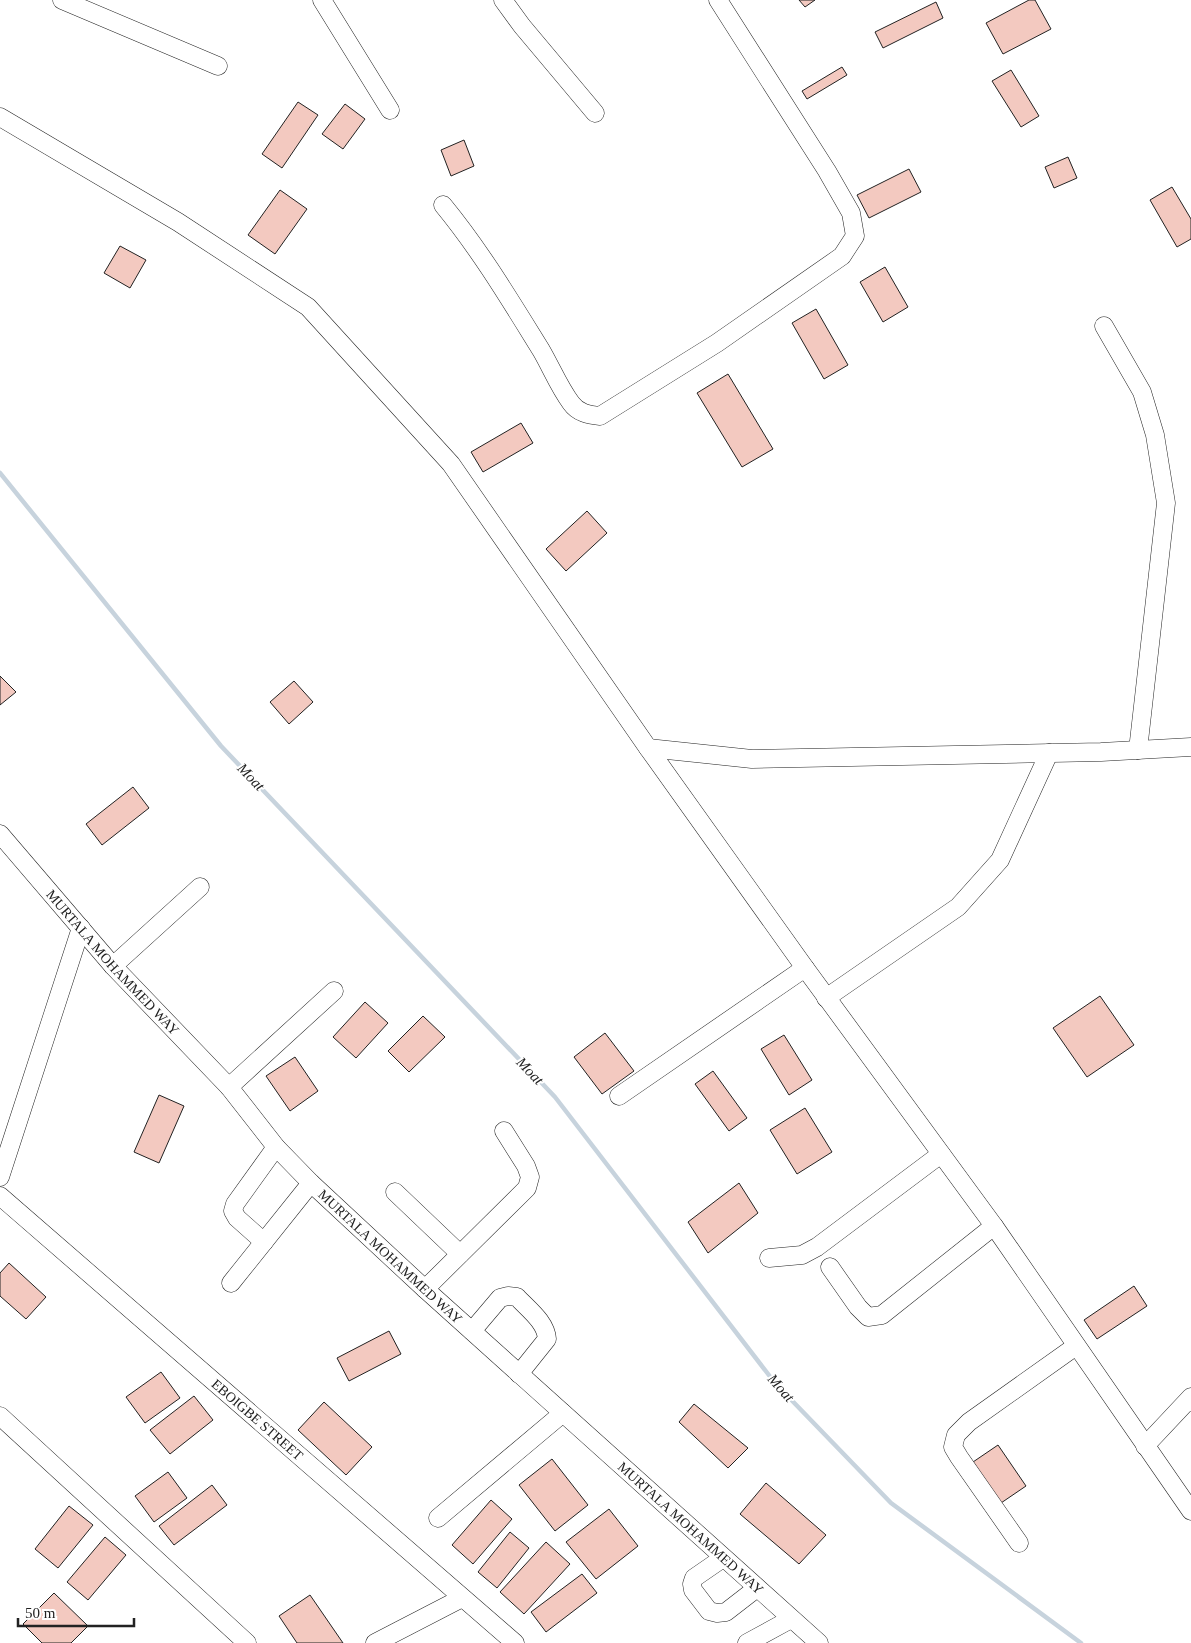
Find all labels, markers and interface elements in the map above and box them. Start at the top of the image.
water label: Moat [234,759,268,795]
street label: MURTALA MOHAMMED WAY [43,887,182,1038]
water label: Moat [513,1053,547,1089]
street label: MURTALA MOHAMMED WAY [315,1187,465,1327]
water label: Moat [764,1370,798,1406]
street label: EBOIGBE STREET [209,1376,306,1464]
street label: MURTALA MOHAMMED WAY [615,1459,766,1598]
scale bar [18,1596,134,1628]
text: 50 m [25,1605,56,1621]

